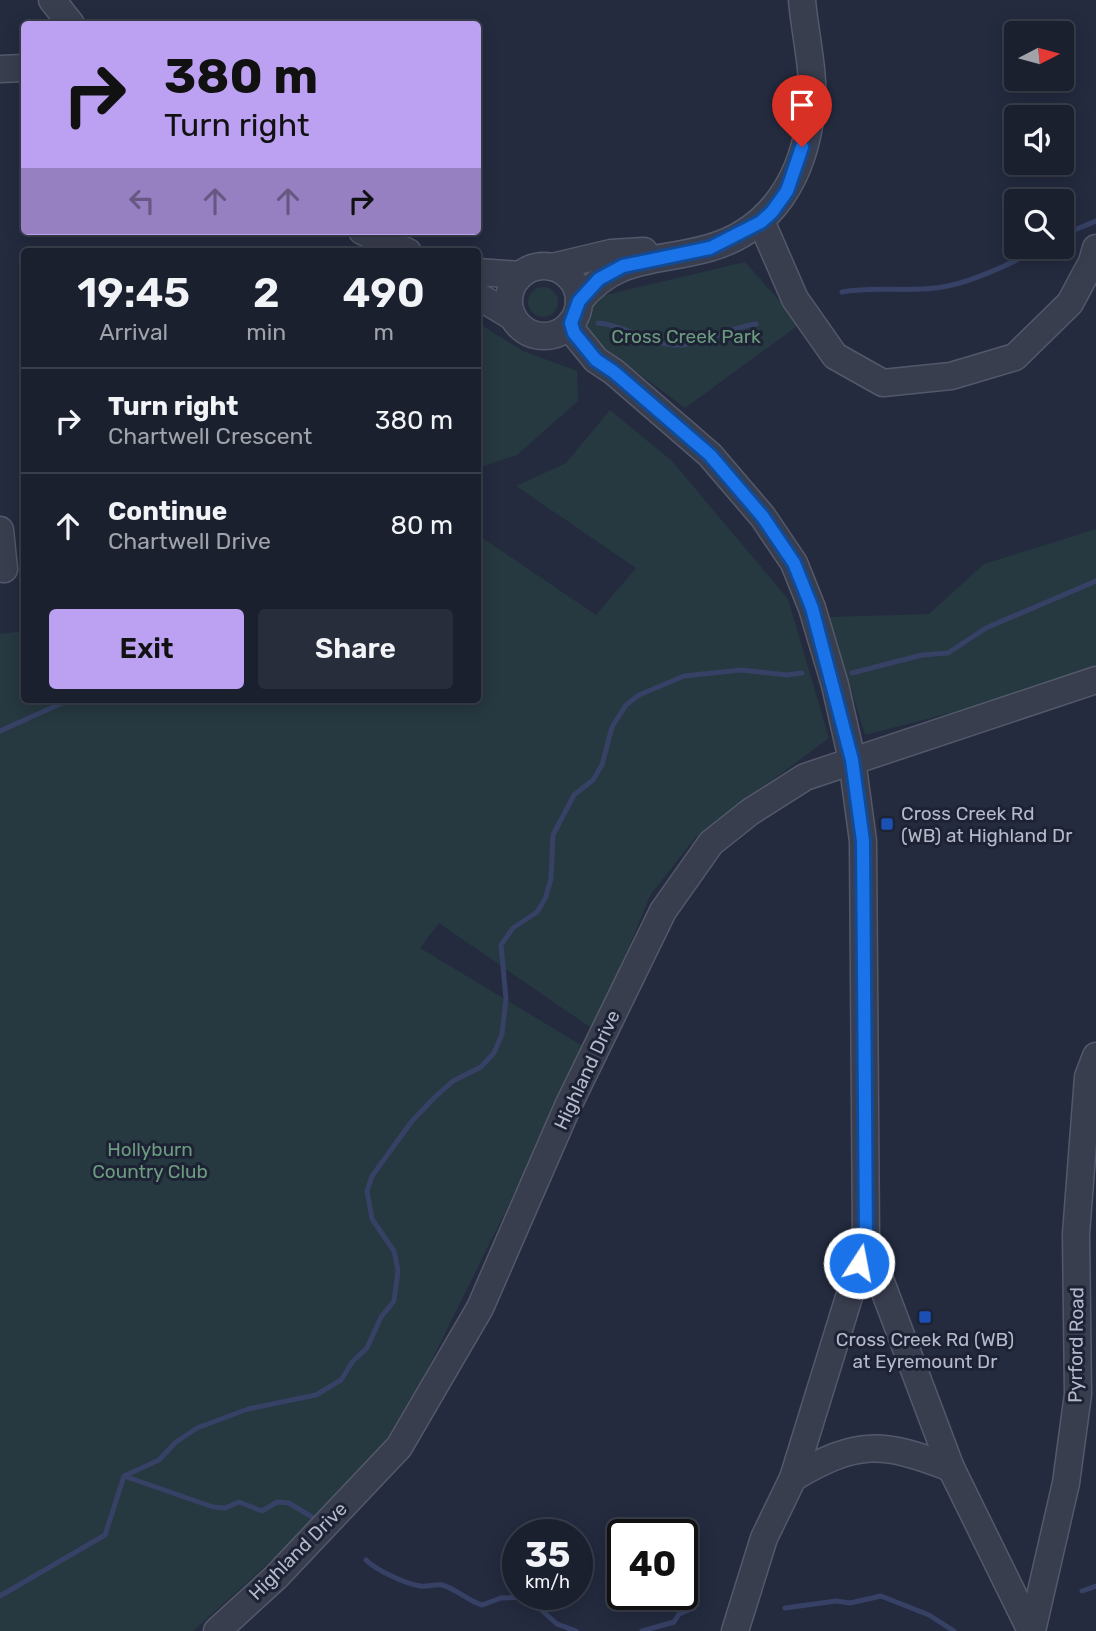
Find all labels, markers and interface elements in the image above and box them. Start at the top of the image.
north arrow [1004,21,1074,91]
map controls [1004,21,1074,259]
text: 380 m [164,47,318,105]
icon: right [49,49,140,140]
pin [772,75,832,147]
icon: arrive [783,86,821,124]
button: sound [1004,105,1074,175]
text: Turn right [164,106,309,144]
icon: left [123,182,161,220]
icon: ahead [196,182,234,220]
icon: ahead [269,182,307,220]
icon: right [342,182,380,220]
button: search [1004,189,1074,259]
text: 19:45 [77,268,190,318]
text: 2 [253,268,280,318]
text: 490 [343,268,425,318]
text: Arrival [99,318,168,346]
text: min [246,318,286,346]
text: m [373,318,394,346]
park label: Cross Creek Park [611,325,761,348]
text: Turn right [108,391,238,422]
icon: right [49,402,87,440]
text: 380 m [375,405,453,436]
text: Chartwell Crescent [108,422,312,450]
text: Continue [108,496,227,527]
icon: ahead [49,507,87,545]
text: 80 m [390,510,453,541]
text: Chartwell Drive [108,527,271,555]
button: Exit [49,609,244,689]
button: Share [258,609,453,689]
place label: Cross Creek Rd (WB) at Highland Dr [901,802,1073,847]
marker: Cross Creek Rd (WB) at Highland Dr [879,816,895,832]
street label: Highland Drive [549,1007,625,1133]
park label: Hollyburn Country Club [92,1138,208,1183]
position arrow [822,1226,896,1300]
street label: Pyrford Road [1063,1287,1089,1403]
marker: Cross Creek Rd (WB) at Eyremount Dr [917,1309,933,1325]
place label: Cross Creek Rd (WB) at Eyremount Dr [836,1328,1014,1373]
street label: Highland Drive [244,1497,352,1605]
speed limit sign: 40 [607,1519,698,1610]
text: 35 [525,1534,570,1576]
text: km/h [525,1571,570,1593]

